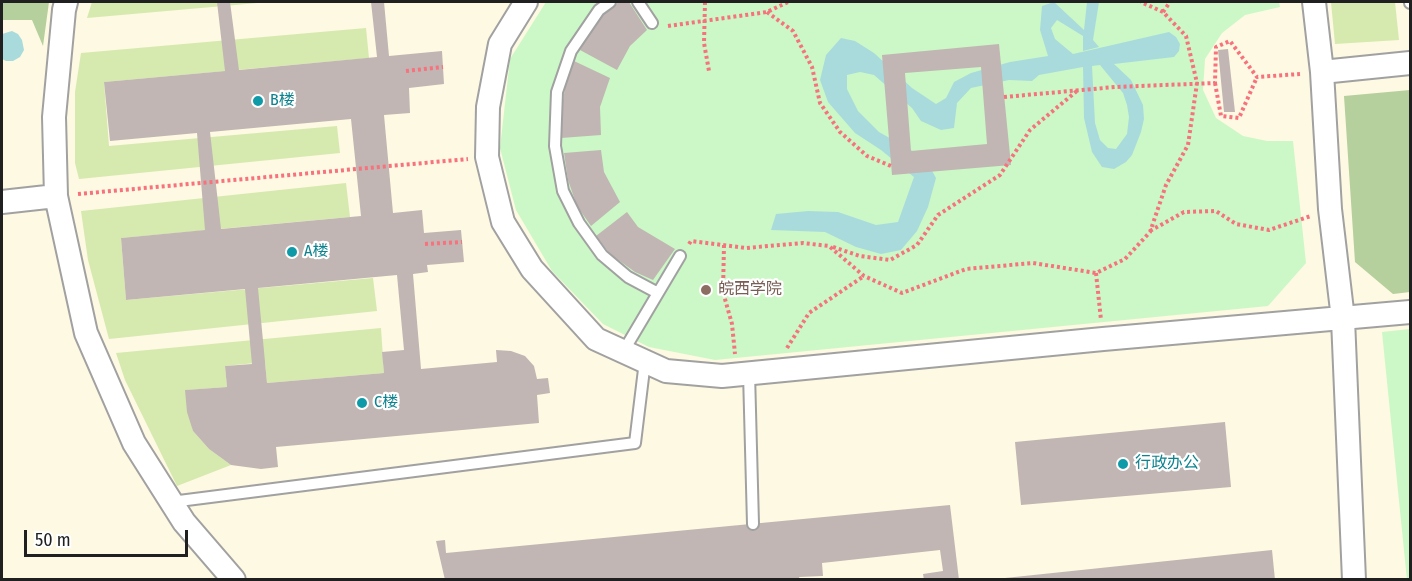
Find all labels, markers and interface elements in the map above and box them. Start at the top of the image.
place label: B楼 [270,91,295,111]
marker: B楼 [251,94,265,108]
place label: A楼 [304,242,328,262]
marker: A楼 [285,245,299,259]
place label: 皖西学院 [718,280,782,300]
marker: 皖西学院 [699,283,713,297]
place label: C楼 [374,393,398,413]
marker: C楼 [355,396,369,410]
place label: 行政办公 [1135,454,1199,474]
marker: 行政办公 [1116,457,1130,471]
scale bar [27,518,190,556]
text: 50 m [35,529,71,551]

